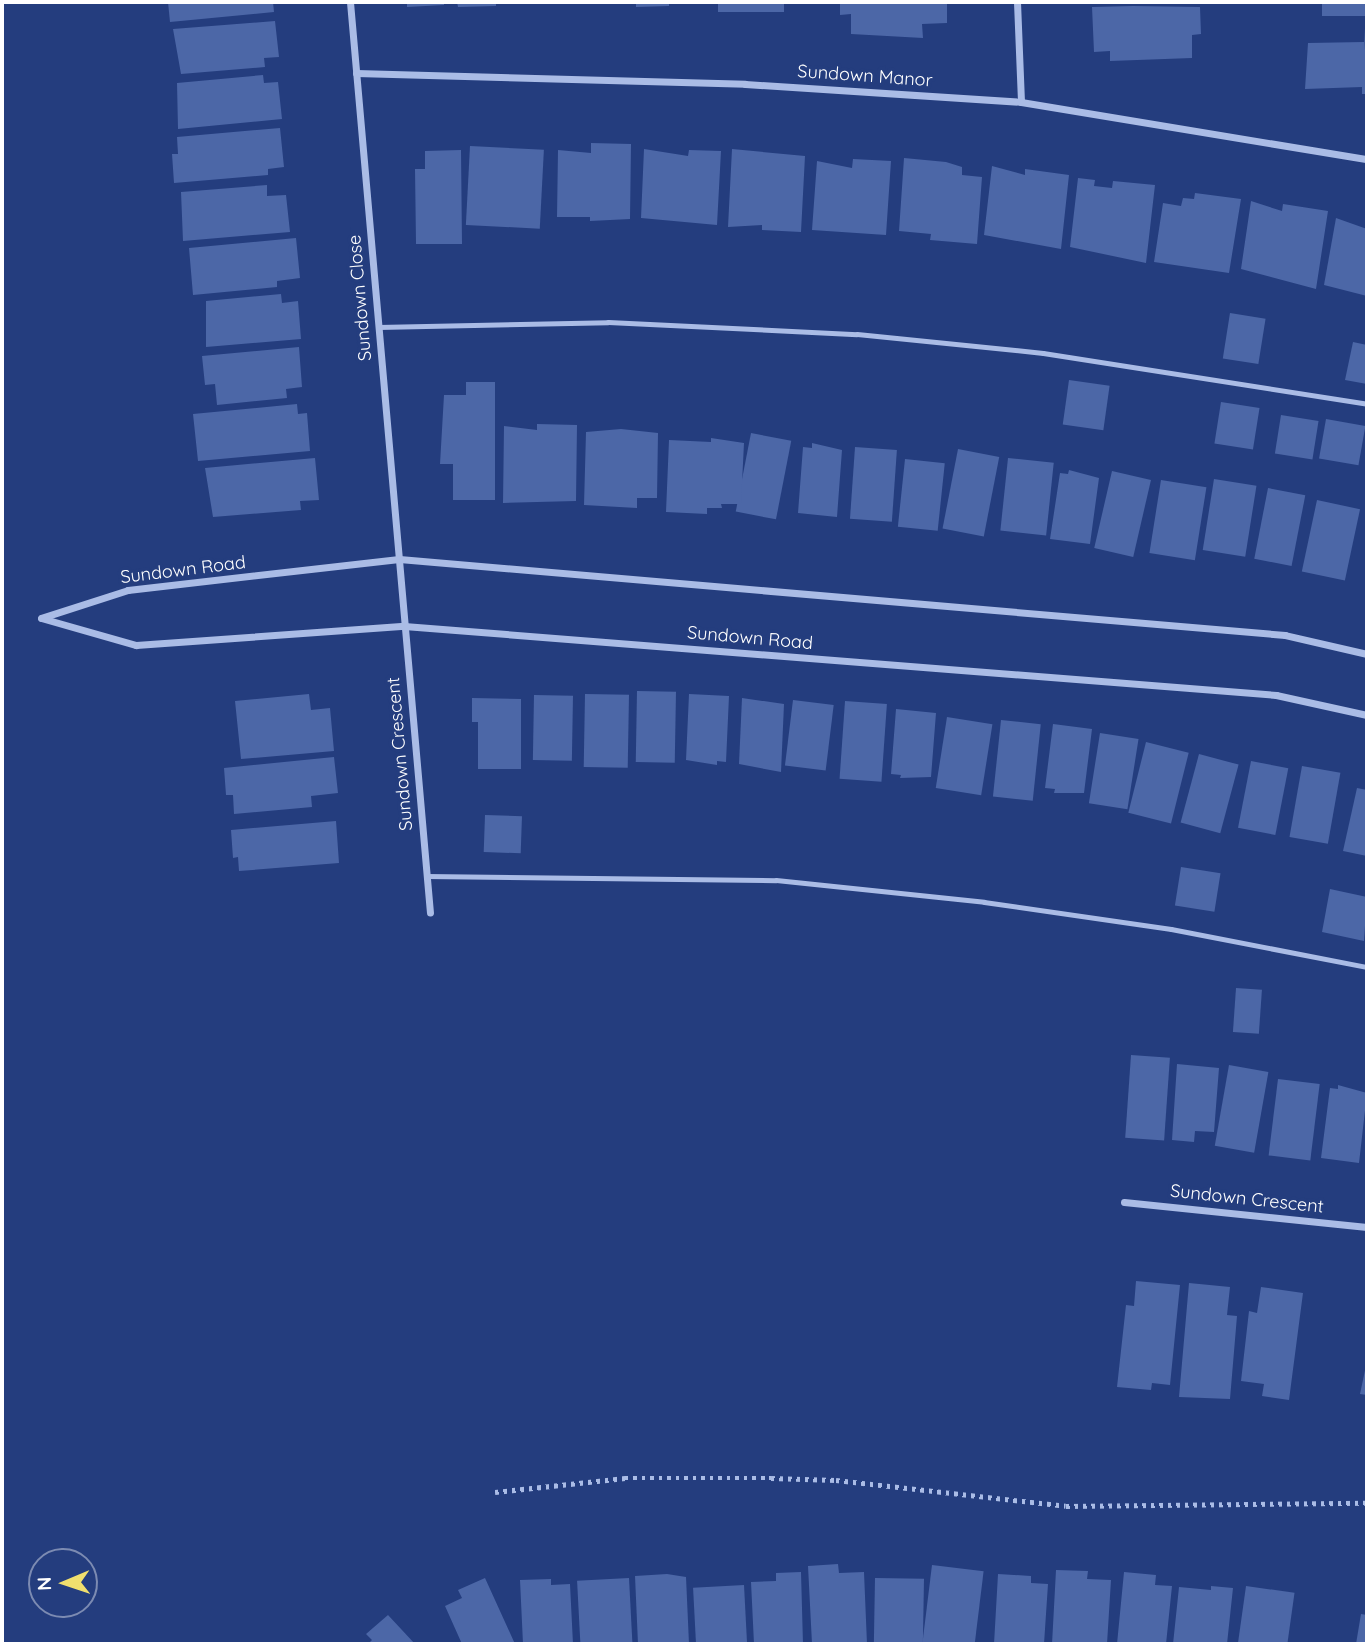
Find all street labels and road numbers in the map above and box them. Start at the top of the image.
street label: Sundown Manor [797,61,933,91]
street label: Sundown Close [344,234,376,362]
street label: Sundown Road [119,552,247,588]
street label: Sundown Road [686,622,814,654]
street label: Sundown Crescent [383,676,417,832]
street label: Sundown Crescent [1169,1180,1325,1218]

